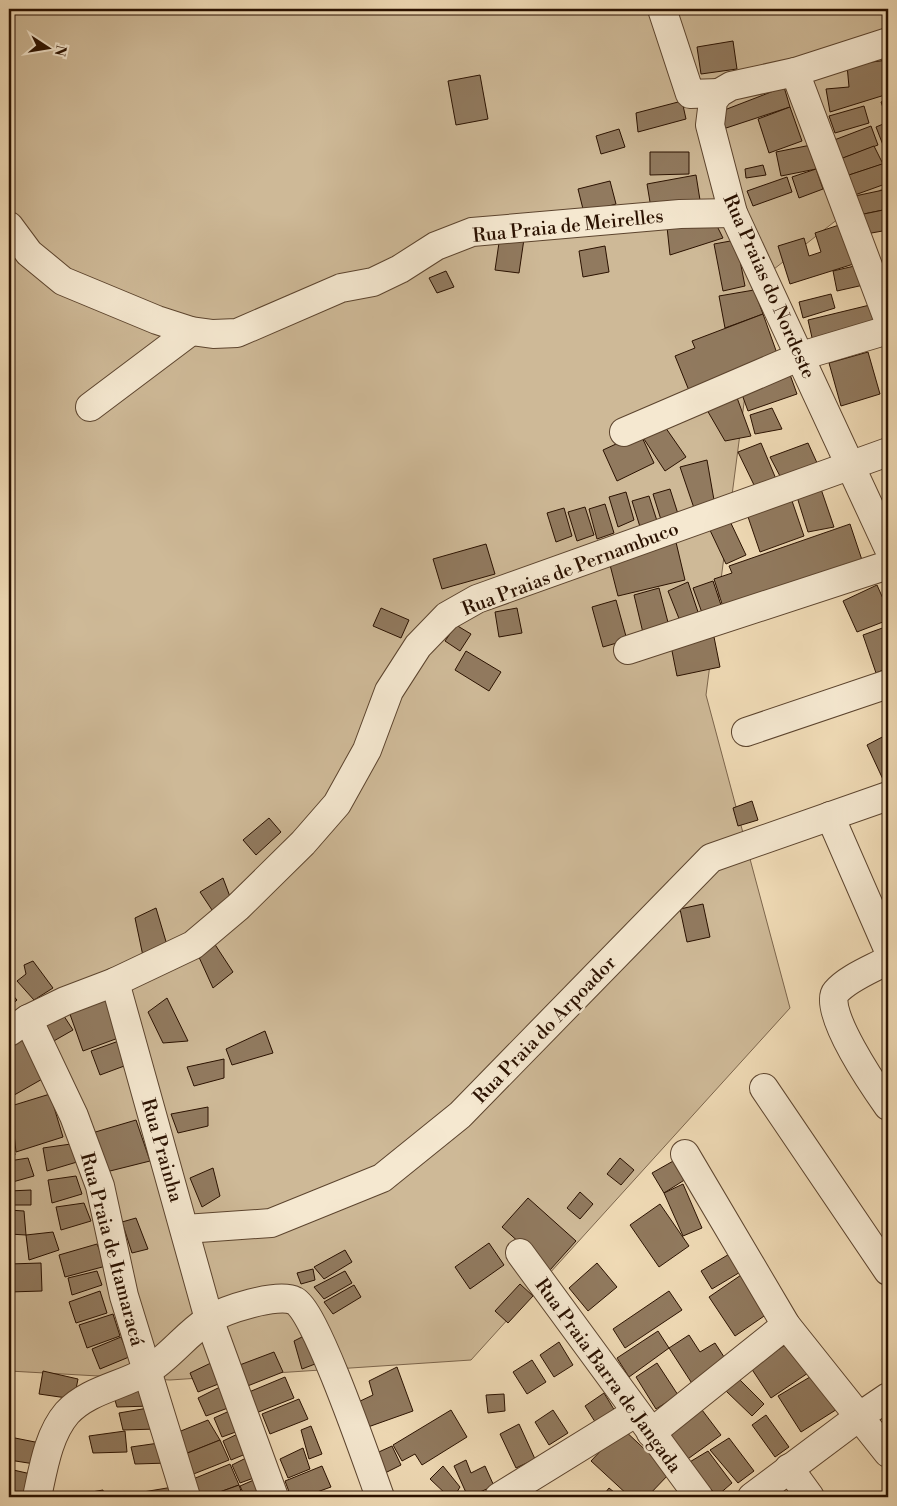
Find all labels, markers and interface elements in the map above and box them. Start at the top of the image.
north arrow [22,22,72,72]
text: N [50,43,70,58]
street label: Rua Praias do Nordeste [718,190,821,382]
street label: Rua Praia de Meirelles [471,204,665,248]
street label: Rua Praias de Pernambuco [459,517,682,621]
street label: Rua Praia do Arpoador [468,951,621,1109]
street label: Rua Prainha [136,1096,188,1205]
street label: Rua Praia de Itamaracá [75,1150,150,1349]
street label: Rua Praia Barra de Jangada [530,1274,687,1478]

